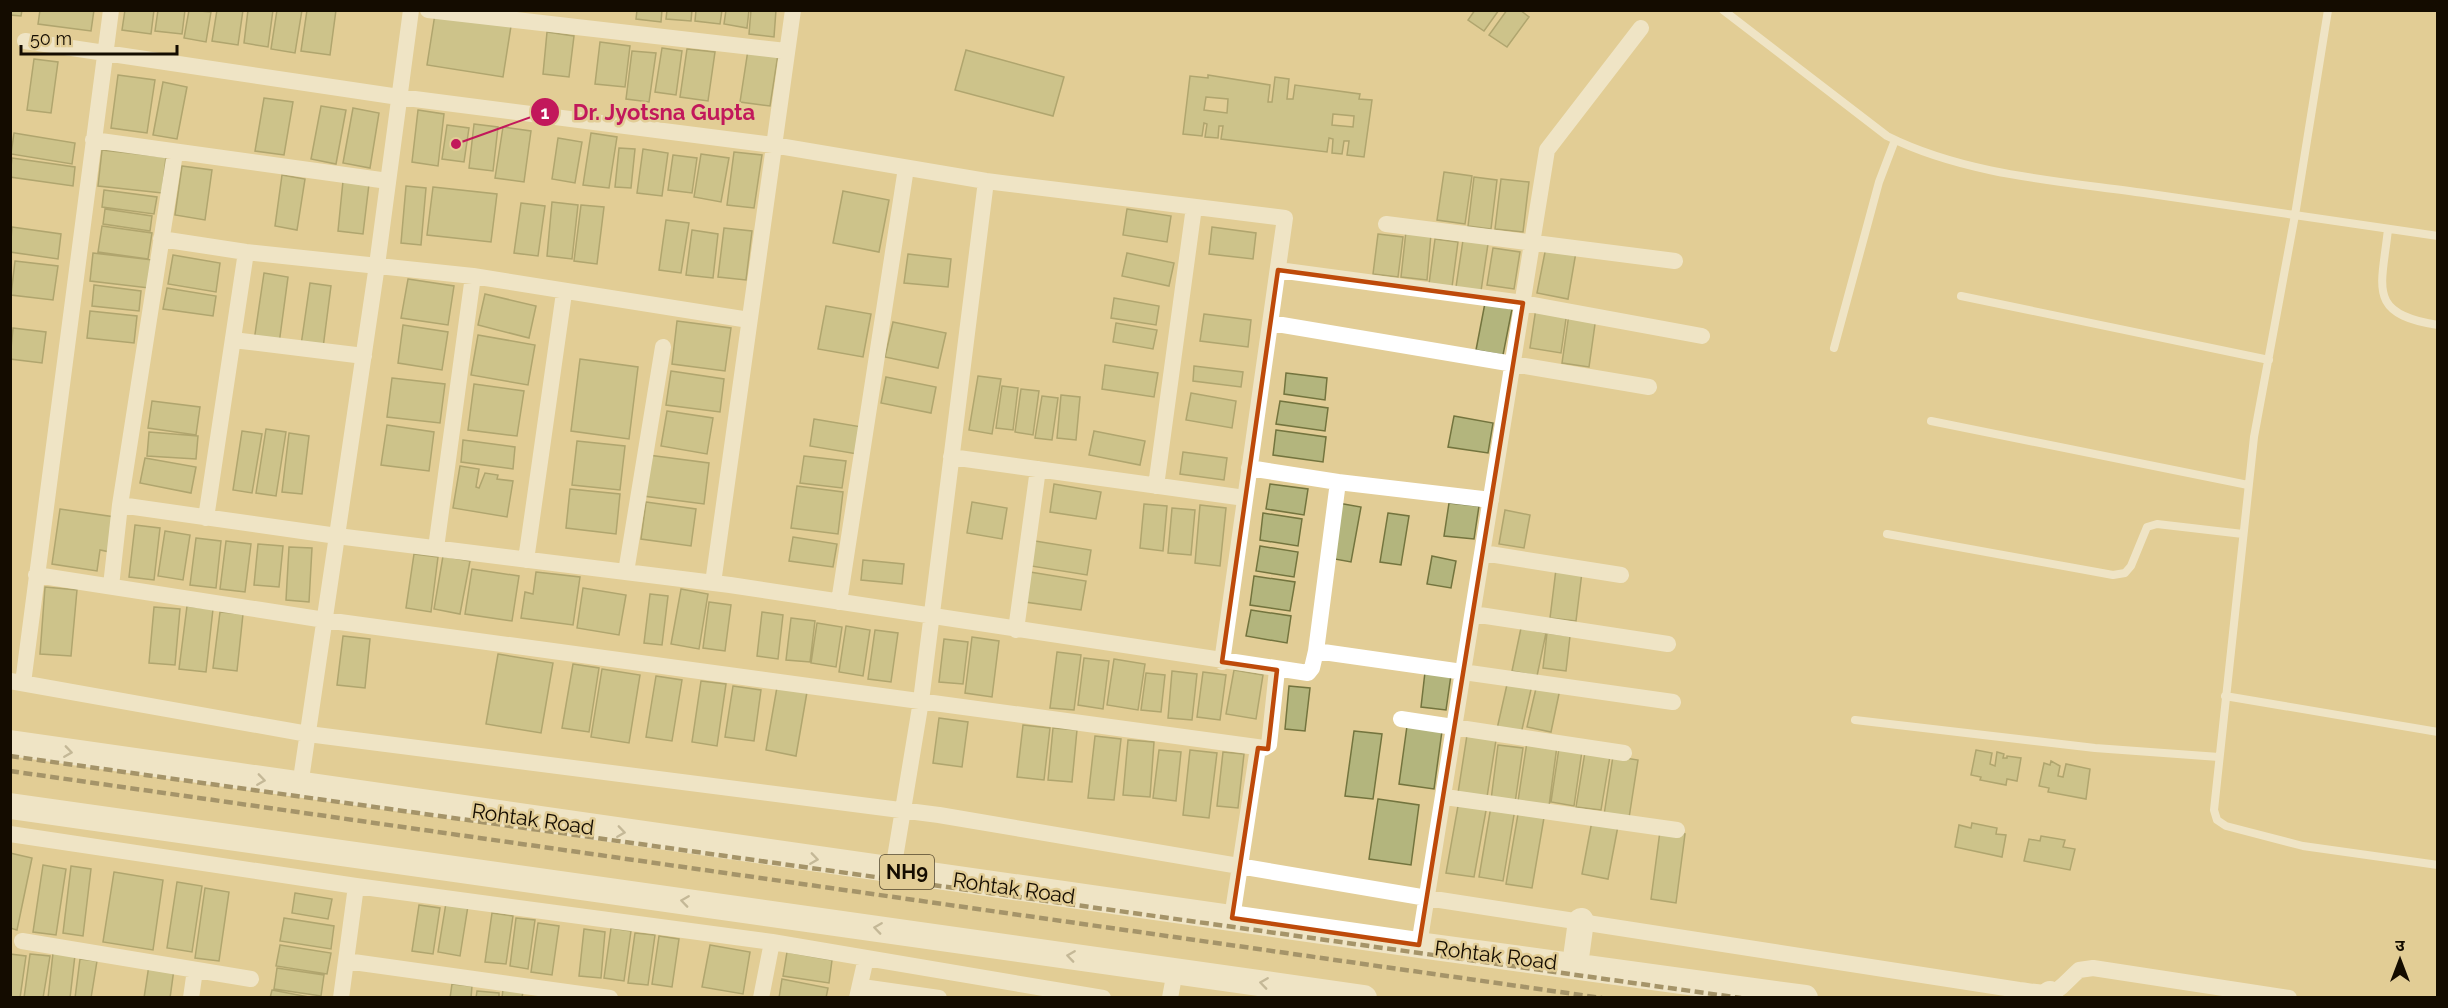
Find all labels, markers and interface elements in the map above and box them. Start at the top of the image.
scale bar [21,18,177,56]
text: 50 m [30,28,72,49]
callout: Dr. Jyotsna Gupta [530,92,767,132]
text: Dr. Jyotsna Gupta [573,99,755,125]
text: 1 [541,102,550,123]
one-way arrow [64,745,73,757]
one-way arrow [257,774,266,786]
street label: Rohtak Road [470,798,596,840]
one-way arrow [616,825,625,837]
one-way arrow [809,853,818,865]
road number: NH9 [880,855,934,889]
street label: Rohtak Road [951,867,1077,909]
one-way arrow [680,895,690,907]
one-way arrow [873,923,883,935]
north arrow [2370,930,2430,990]
street label: Rohtak Road [1433,935,1559,975]
text: उ [2395,936,2405,955]
one-way arrow [1066,950,1076,962]
one-way arrow [1259,978,1269,990]

